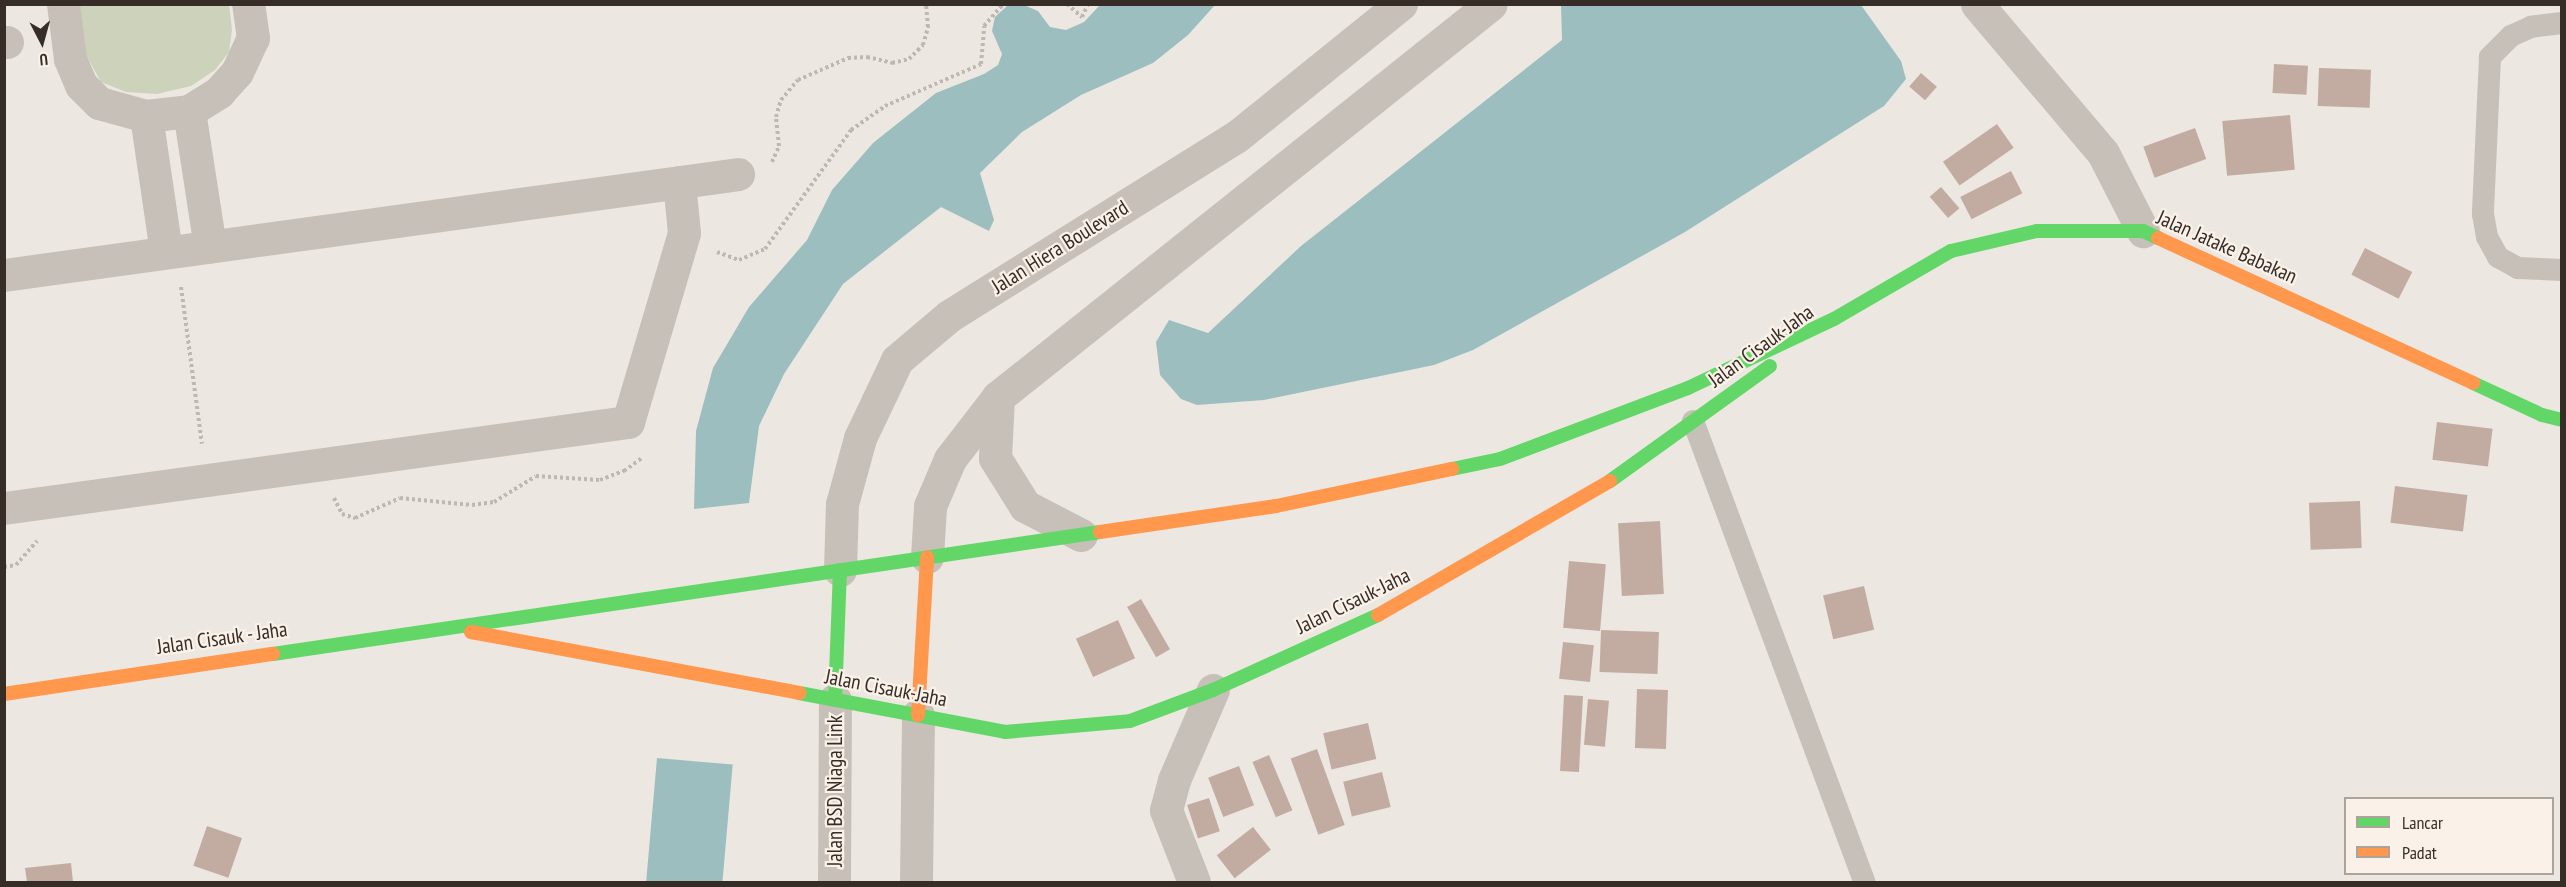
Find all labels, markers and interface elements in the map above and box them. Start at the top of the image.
north arrow [12,12,72,72]
text: U [39,50,49,70]
street label: Jalan Hiera Boulevard [987,195,1133,299]
street label: Jalan Jatake Babakan [2153,205,2301,289]
street label: Jalan Cisauk-Jaha [1704,299,1818,393]
street label: Jalan Cisauk-Jaha [1292,563,1414,639]
street label: Jalan Cisauk - Jaha [154,616,290,660]
street label: Jalan Cisauk-Jaha [823,664,949,712]
street label: Jalan BSD Niaga Link [822,715,848,867]
legend [2344,797,2554,875]
text: Lancar [2402,811,2443,834]
text: Padat [2402,841,2437,864]

